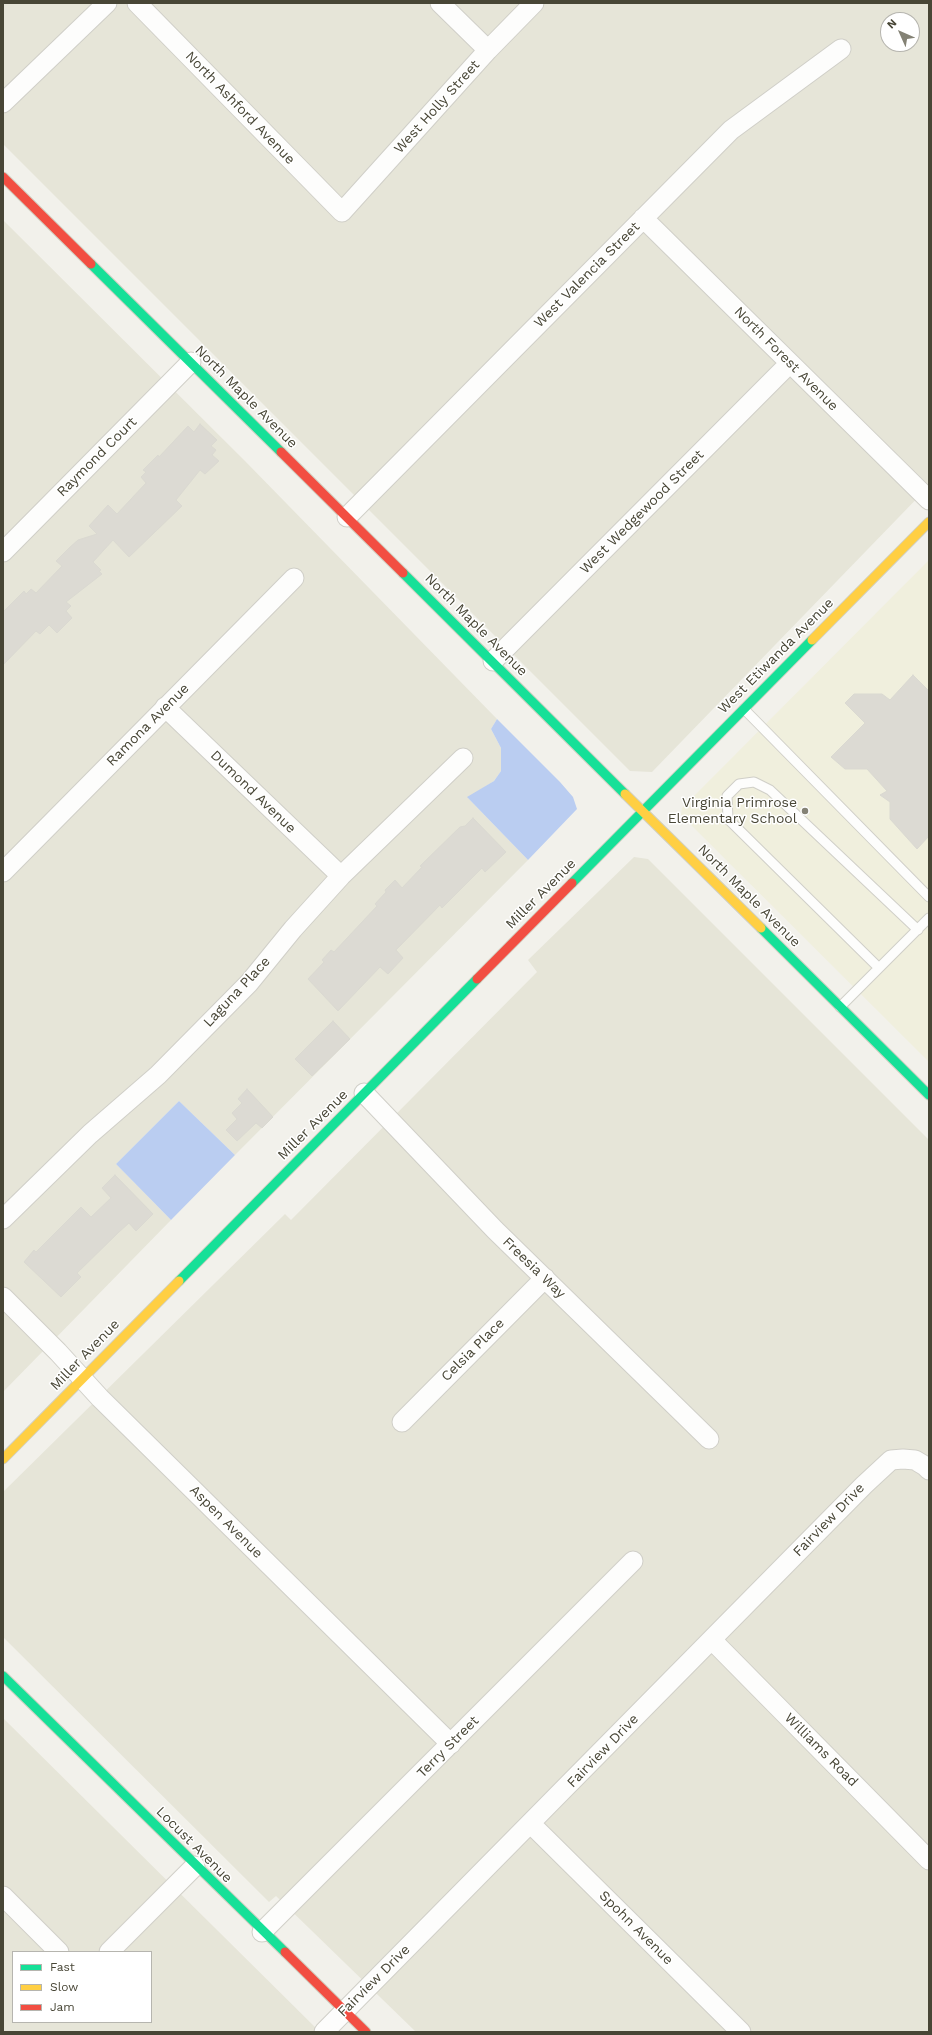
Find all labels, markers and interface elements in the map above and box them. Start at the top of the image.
north arrow [880,12,920,52]
text: N [884,16,899,31]
street label: North Ashford Avenue [182,48,298,168]
street label: West Holly Street [391,57,483,157]
street label: West Valencia Street [531,219,643,331]
street label: North Forest Avenue [730,303,842,415]
street label: North Maple Avenue [191,342,301,452]
street label: Raymond Court [54,414,140,500]
street label: West Wedgewood Street [577,447,707,577]
street label: North Maple Avenue [421,570,531,680]
street label: West Etiwanda Avenue [715,595,837,717]
street label: Ramona Avenue [103,680,193,770]
street label: Dumond Avenue [207,747,299,837]
place label: Virginia Primrose Elementary School [668,795,797,828]
marker: Virginia Primrose Elementary School [800,806,810,816]
street label: North Maple Avenue [694,841,804,951]
street label: Miller Avenue [502,855,580,933]
street label: Laguna Place [200,953,274,1031]
street label: Miller Avenue [274,1086,352,1164]
street label: Freesia Way [499,1234,569,1302]
street label: Celsia Place [438,1315,508,1385]
street label: Miller Avenue [47,1316,123,1394]
street label: Fairview Drive [790,1480,868,1560]
street label: Aspen Avenue [186,1482,266,1562]
street label: Williams Road [781,1710,861,1790]
street label: Fairview Drive [564,1711,642,1791]
street label: Terry Street [414,1713,482,1781]
street label: Locust Avenue [153,1804,235,1886]
street label: Spohn Avenue [596,1888,676,1968]
street label: Fairview Drive [334,1941,414,2021]
legend [12,1951,152,2023]
text: Fast [50,1960,75,1974]
text: Slow [50,1980,78,1994]
text: Jam [50,2000,75,2014]

